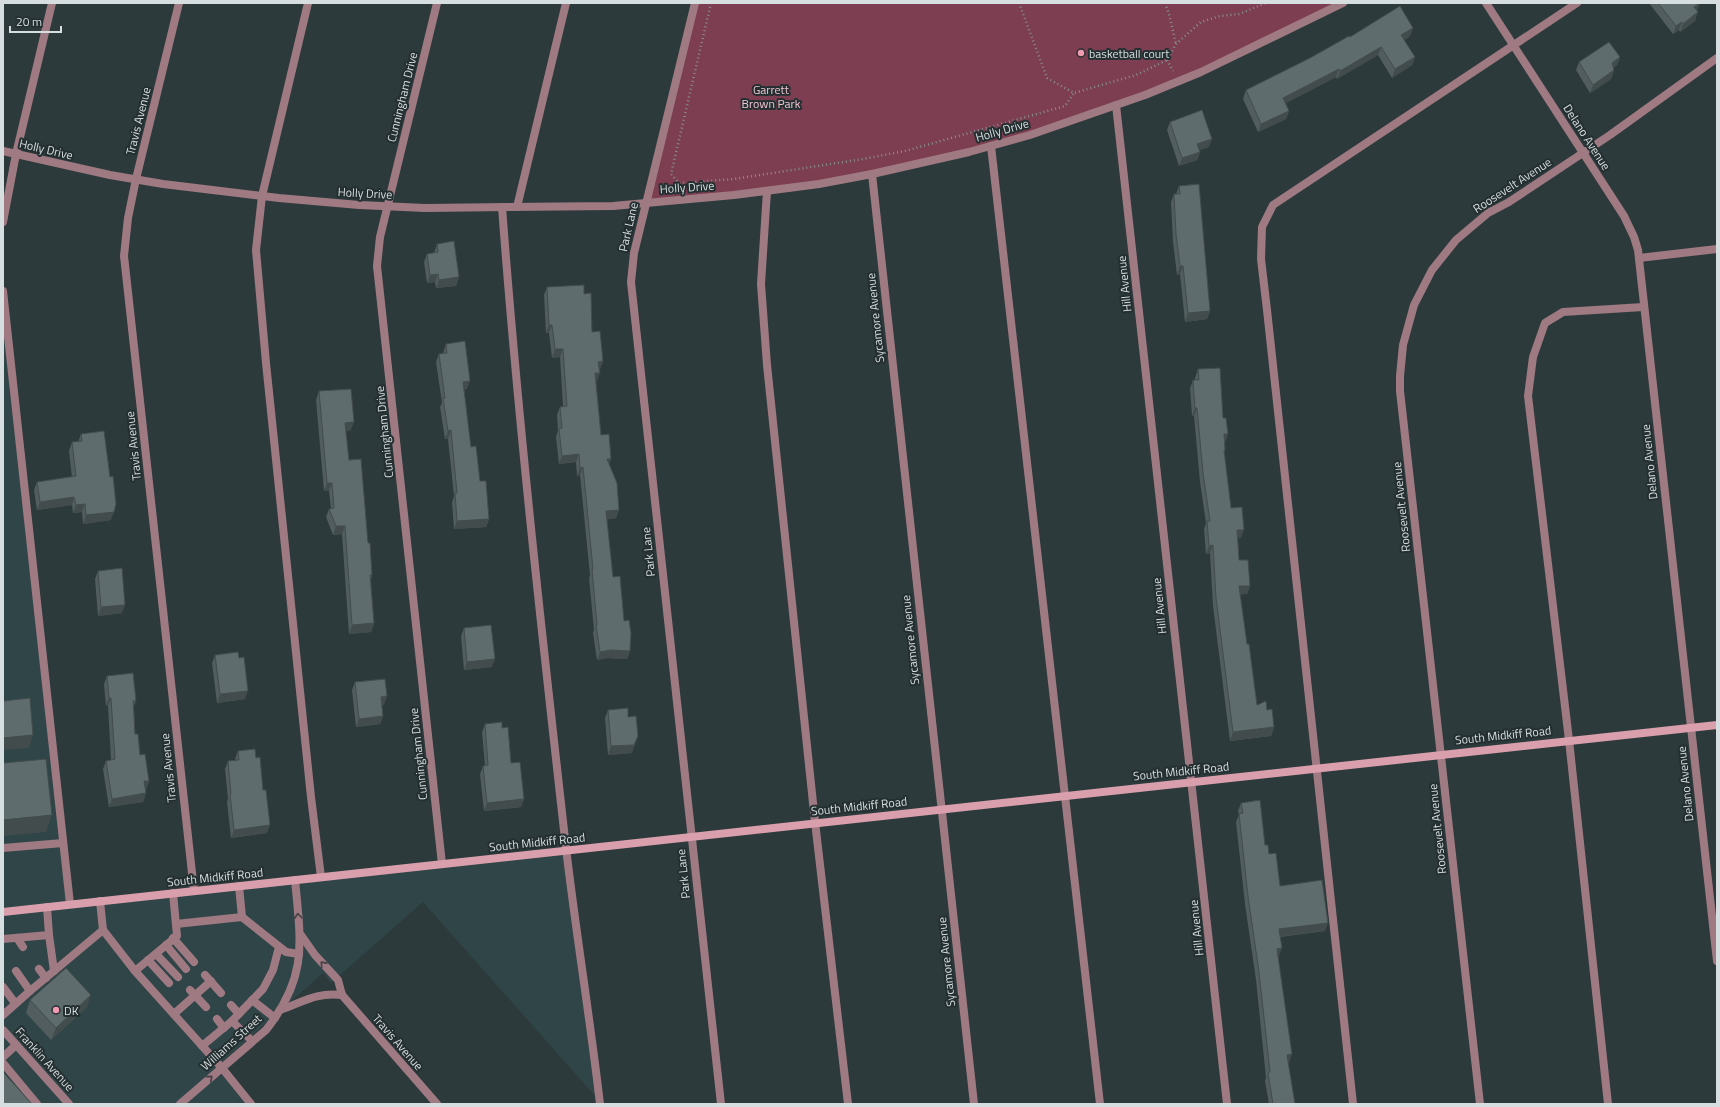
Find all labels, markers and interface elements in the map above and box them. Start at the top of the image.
scale bar [10,8,61,34]
text: 20 m [16,12,42,31]
place label: basketball court [1089,44,1170,63]
marker: basketball court [1076,48,1086,58]
street label: Cunningham Drive [382,50,422,144]
park label: Garrett Brown Park [742,80,801,113]
street label: Travis Avenue [120,85,156,157]
street label: Delano Avenue [1558,100,1616,174]
street label: Holly Drive [973,113,1031,147]
street label: Holly Drive [17,134,75,164]
street label: Roosevelt Avenue [1469,152,1555,218]
street label: Holly Drive [659,176,715,198]
street label: Holly Drive [337,182,393,204]
street label: Park Lane [613,201,643,253]
street label: Hill Avenue [1112,255,1136,313]
street label: Sycamore Avenue [861,272,889,364]
street label: Cunningham Drive [370,385,398,479]
street label: Travis Avenue [120,410,146,482]
street label: Delano Avenue [1636,423,1662,501]
street label: Roosevelt Avenue [1387,461,1415,553]
street label: Park Lane [636,526,660,578]
street label: Hill Avenue [1147,577,1171,635]
street label: Sycamore Avenue [896,594,924,686]
street label: Cunningham Drive [404,707,432,801]
street label: South Midkiff Road [1454,721,1552,749]
street label: Travis Avenue [155,732,181,804]
street label: Delano Avenue [1672,745,1698,823]
street label: South Midkiff Road [1132,757,1230,785]
street label: Roosevelt Avenue [1423,783,1451,875]
street label: South Midkiff Road [810,792,908,820]
street label: South Midkiff Road [488,828,586,856]
street label: Park Lane [671,848,695,900]
street label: South Midkiff Road [166,863,264,891]
street label: Hill Avenue [1184,899,1208,957]
one-way arrow [294,913,303,919]
street label: Sycamore Avenue [932,916,960,1008]
one-way arrow [320,961,327,969]
place label: DK [64,1001,79,1020]
marker: DK [51,1005,61,1015]
street label: Williams Street [196,1009,266,1075]
street label: Travis Avenue [368,1010,428,1074]
street label: Franklin Avenue [11,1023,79,1095]
one-way arrow [205,1076,212,1083]

